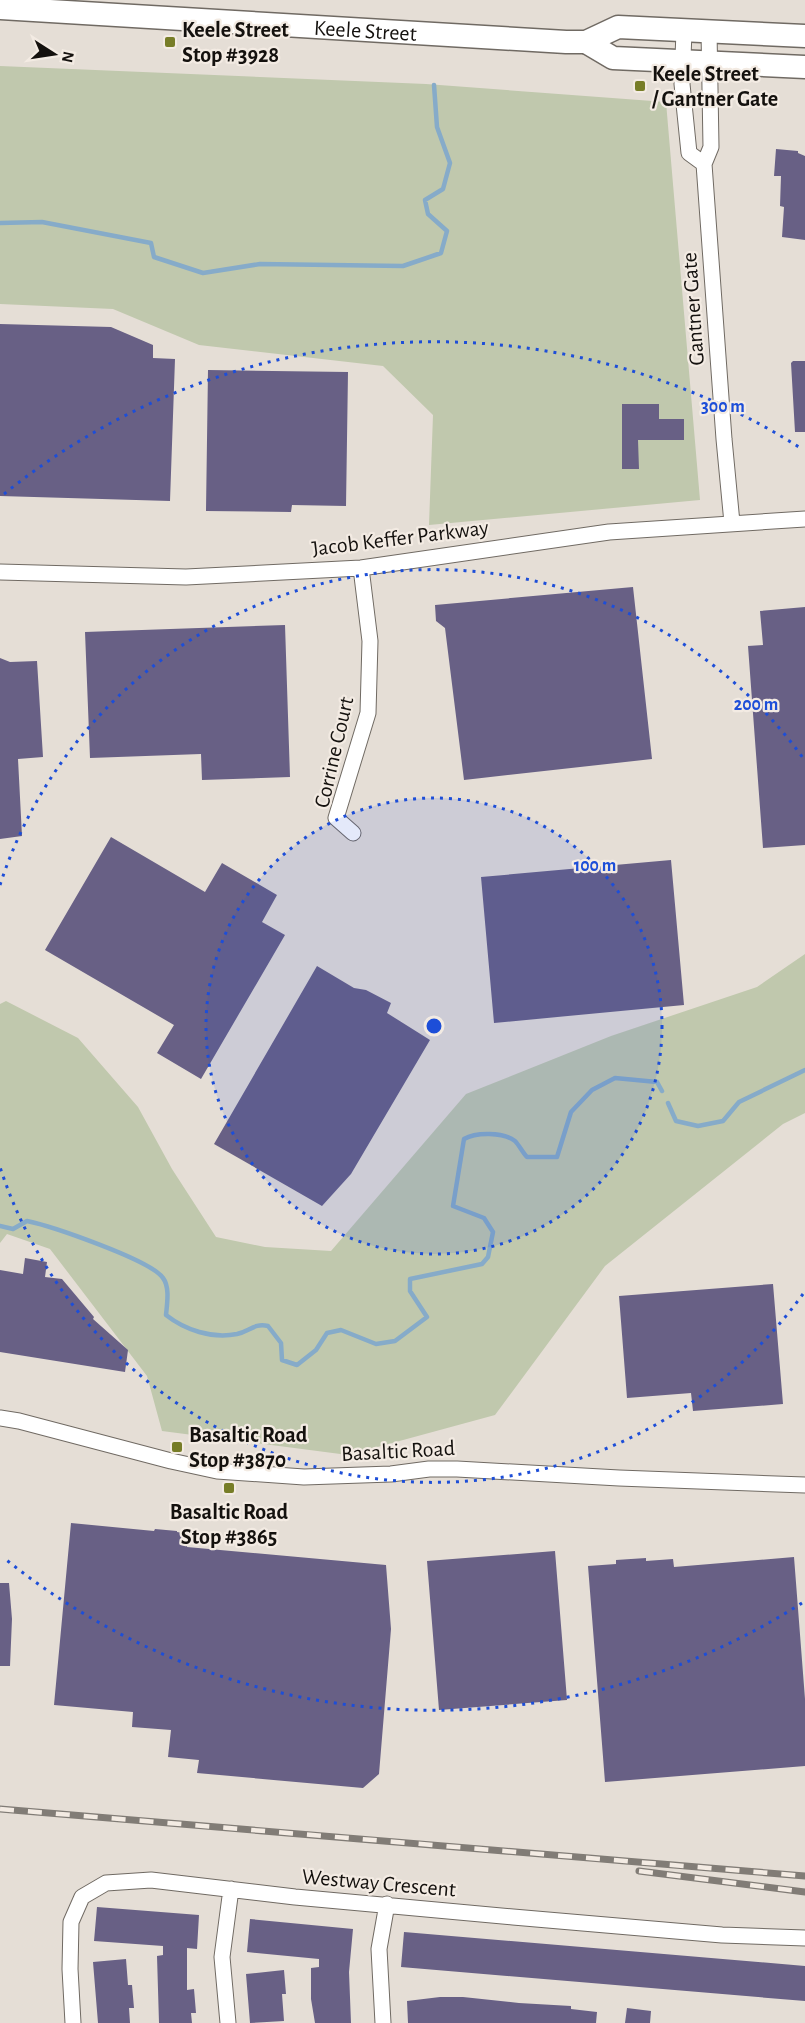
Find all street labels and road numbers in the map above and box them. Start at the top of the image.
street label: Keele Street [313,17,417,45]
street label: Gantner Gate [678,252,708,366]
street label: Jacob Keffer Parkway [310,516,490,560]
street label: Corrine Court [311,695,357,810]
street label: Basaltic Road [341,1437,456,1465]
street label: Westway Crescent [301,1865,457,1901]

